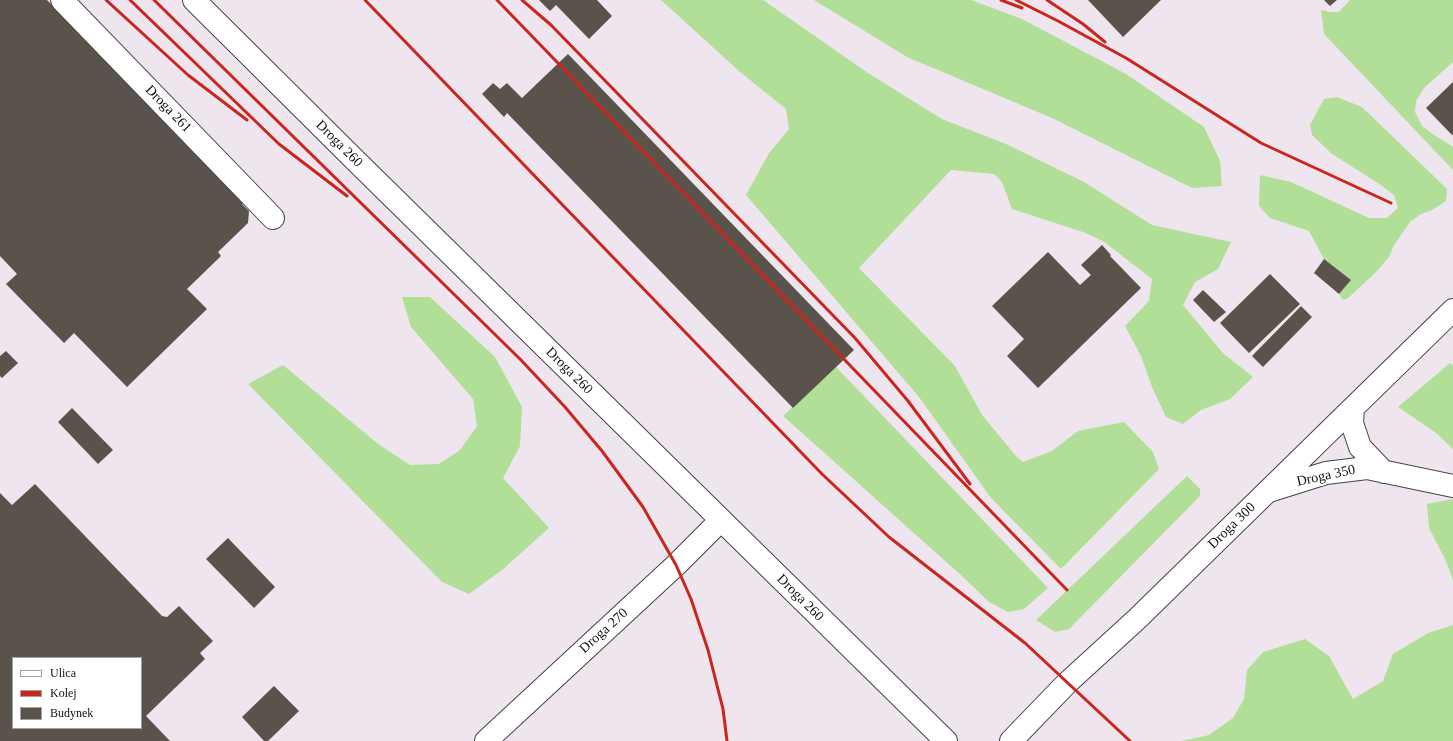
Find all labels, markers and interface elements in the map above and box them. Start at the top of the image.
street label: Droga 261 [141,82,195,136]
street label: Droga 260 [312,117,366,171]
street label: Droga 260 [542,344,596,398]
street label: Droga 350 [1295,462,1357,490]
street label: Droga 300 [1205,499,1259,553]
street label: Droga 260 [773,571,827,625]
street label: Droga 270 [576,605,632,657]
legend [12,657,142,729]
text: Ulica [50,666,76,680]
text: Kolej [50,686,77,700]
text: Budynek [50,706,93,720]

